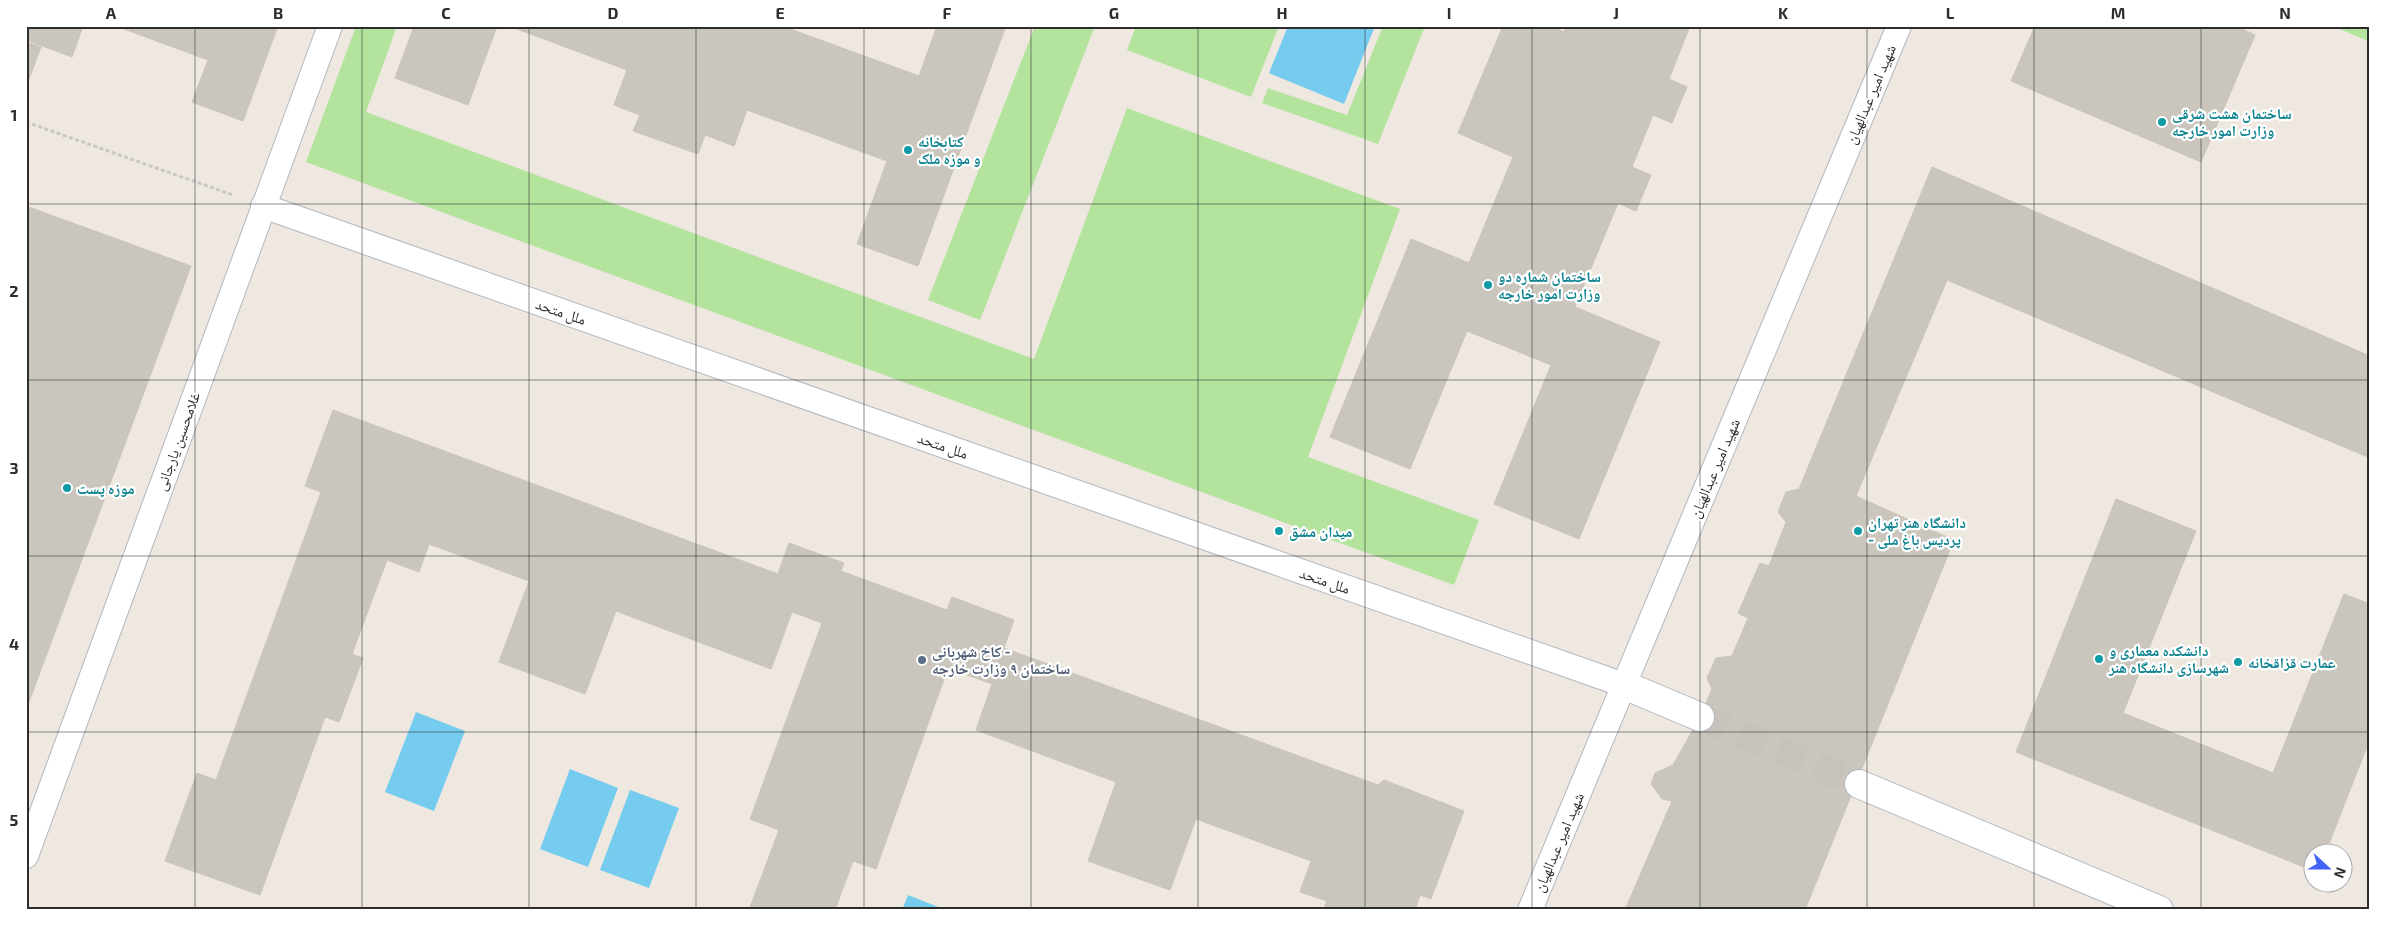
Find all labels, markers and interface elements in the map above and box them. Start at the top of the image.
text: A [106,3,117,22]
text: B [273,3,283,22]
text: C [441,3,451,22]
text: D [608,3,619,22]
text: E [775,3,785,22]
text: F [943,3,952,22]
text: G [1109,3,1119,22]
text: H [1276,3,1288,22]
text: I [1447,3,1451,22]
text: J [1613,3,1619,22]
text: K [1778,3,1789,22]
text: L [1946,3,1955,22]
text: M [2111,3,2125,22]
text: N [2279,3,2291,22]
street label: شهید امیر عبدالهیان [1841,41,1901,147]
place label: ساختمان هشت شرقی وزارت امور خارجه [2172,104,2292,139]
text: 1 [11,105,17,124]
marker: ساختمان هشت شرقی وزارت امور خارجه [2156,116,2168,128]
place label: کتابخانه و موزه ملک [918,132,981,167]
marker: کتابخانه و موزه ملک [902,144,914,156]
place label: ساختمان شماره دو وزارت امور خارجه [1498,267,1601,302]
marker: ساختمان شماره دو وزارت امور خارجه [1482,279,1494,291]
text: 2 [9,281,19,300]
street label: ملل متحد [533,294,589,330]
street label: غلامحسین یارجانی [151,389,205,493]
street label: شهید امیر عبدالهیان [1685,415,1745,521]
street label: ملل متحد [915,428,971,464]
text: 3 [9,458,19,477]
place label: موزه پست [77,479,135,498]
marker: موزه پست [61,482,73,494]
place label: دانشگاه هنر تهران - پردیس باغ ملی [1868,513,1966,550]
place label: میدان مشق [1289,522,1352,541]
marker: میدان مشق [1273,525,1285,537]
marker: دانشگاه هنر تهران - پردیس باغ ملی [1852,525,1864,537]
street label: ملل متحد [1297,563,1353,599]
text: 4 [9,634,19,653]
place label: دانشکده معماری و شهرسازی دانشگاه هنر [2108,641,2229,677]
place label: کاخ شهربانی - ساختمان ۹ وزارت خارجه [932,642,1070,678]
marker: دانشکده معماری و شهرسازی دانشگاه هنر [2093,653,2105,665]
place label: عمارت قزاقخانه [2248,653,2336,671]
marker: کاخ شهربانی - ساختمان ۹ وزارت خارجه [916,654,928,666]
marker: عمارت قزاقخانه [2232,656,2244,668]
street label: شهید امیر عبدالهیان [1529,789,1589,895]
text: 5 [10,810,19,829]
north arrow [2304,844,2354,894]
text: N [2331,865,2350,881]

